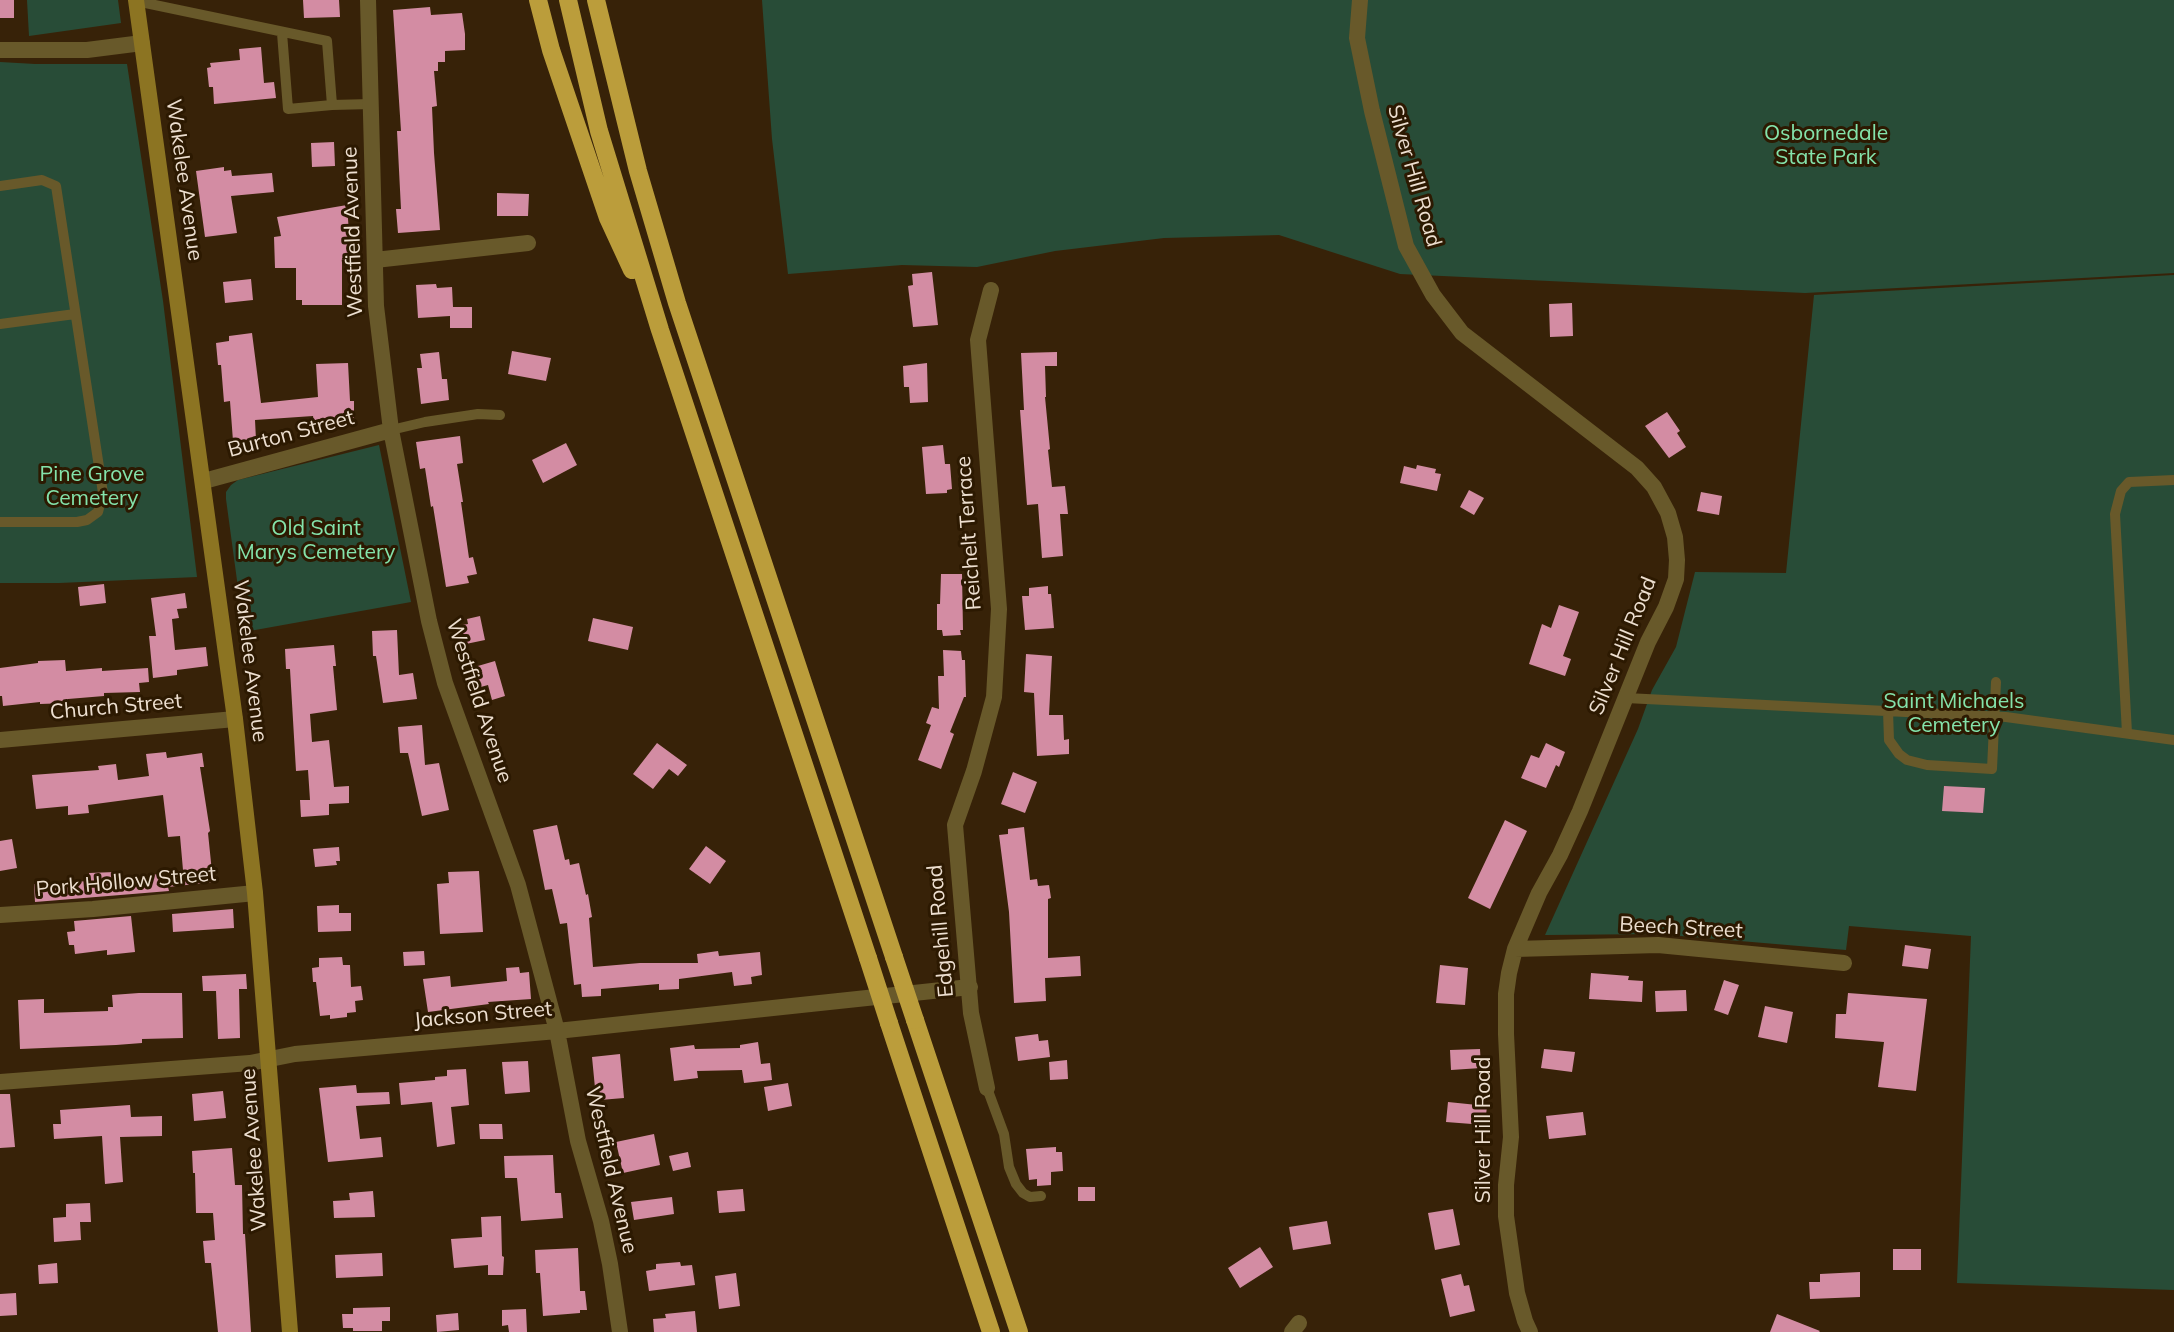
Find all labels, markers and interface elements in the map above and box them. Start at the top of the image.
street label: Wakelee Avenue [160,97,208,263]
street label: Silver Hill Road [1382,102,1446,250]
park label: Osbornedale State Park [1764,121,1888,171]
street label: Westfield Avenue [337,146,369,318]
street label: Burton Street [225,405,357,463]
street label: Reichelt Terrace [951,455,987,611]
park label: Pine Grove Cemetery [40,462,144,512]
park label: Old Saint Marys Cemetery [237,516,395,566]
street label: Silver Hill Road [1584,573,1662,719]
street label: Wakelee Avenue [228,578,272,744]
street label: Westfield Avenue [441,616,517,786]
street label: Church Street [49,689,183,725]
park label: Saint Michaels Cemetery [1884,689,2024,739]
street label: Pork Hollow Street [35,862,217,902]
street label: Edgehill Road [923,864,959,998]
street label: Beech Street [1619,912,1743,944]
street label: Jackson Street [413,996,553,1034]
street label: Silver Hill Road [1471,1057,1497,1203]
street label: Wakelee Avenue [236,1068,272,1232]
street label: Westfield Avenue [579,1084,643,1256]

